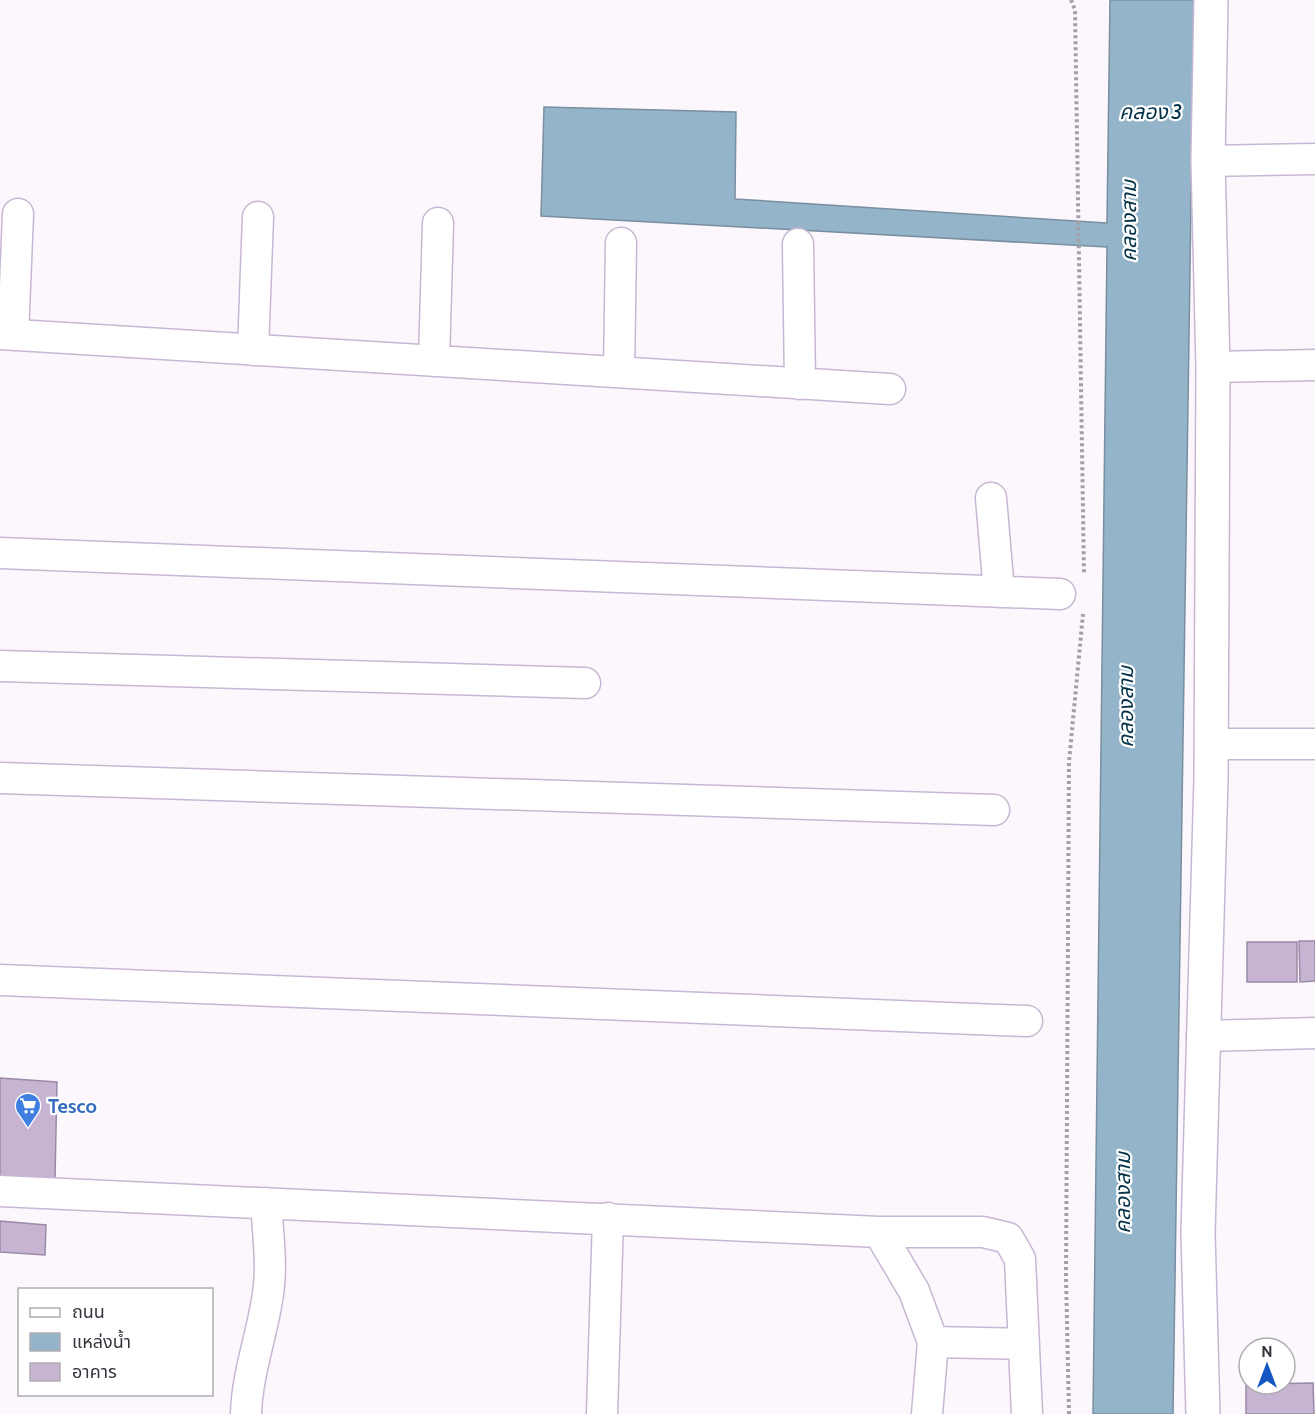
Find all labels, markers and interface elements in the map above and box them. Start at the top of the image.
water label: คลอง 3 [1119,99,1183,124]
water label: คลองสาม [1116,178,1141,262]
water label: คลองสาม [1113,664,1138,748]
supermarket icon: Tesco [13,1091,43,1129]
place label: Tesco [48,1094,97,1118]
water label: คลองสาม [1110,1150,1135,1234]
legend [18,1288,213,1396]
text: ถนน [72,1301,105,1323]
text: แหล่งน้ำ [72,1329,131,1353]
north arrow [1237,1336,1297,1396]
text: N [1261,1342,1273,1361]
text: อาคาร [72,1361,117,1383]

